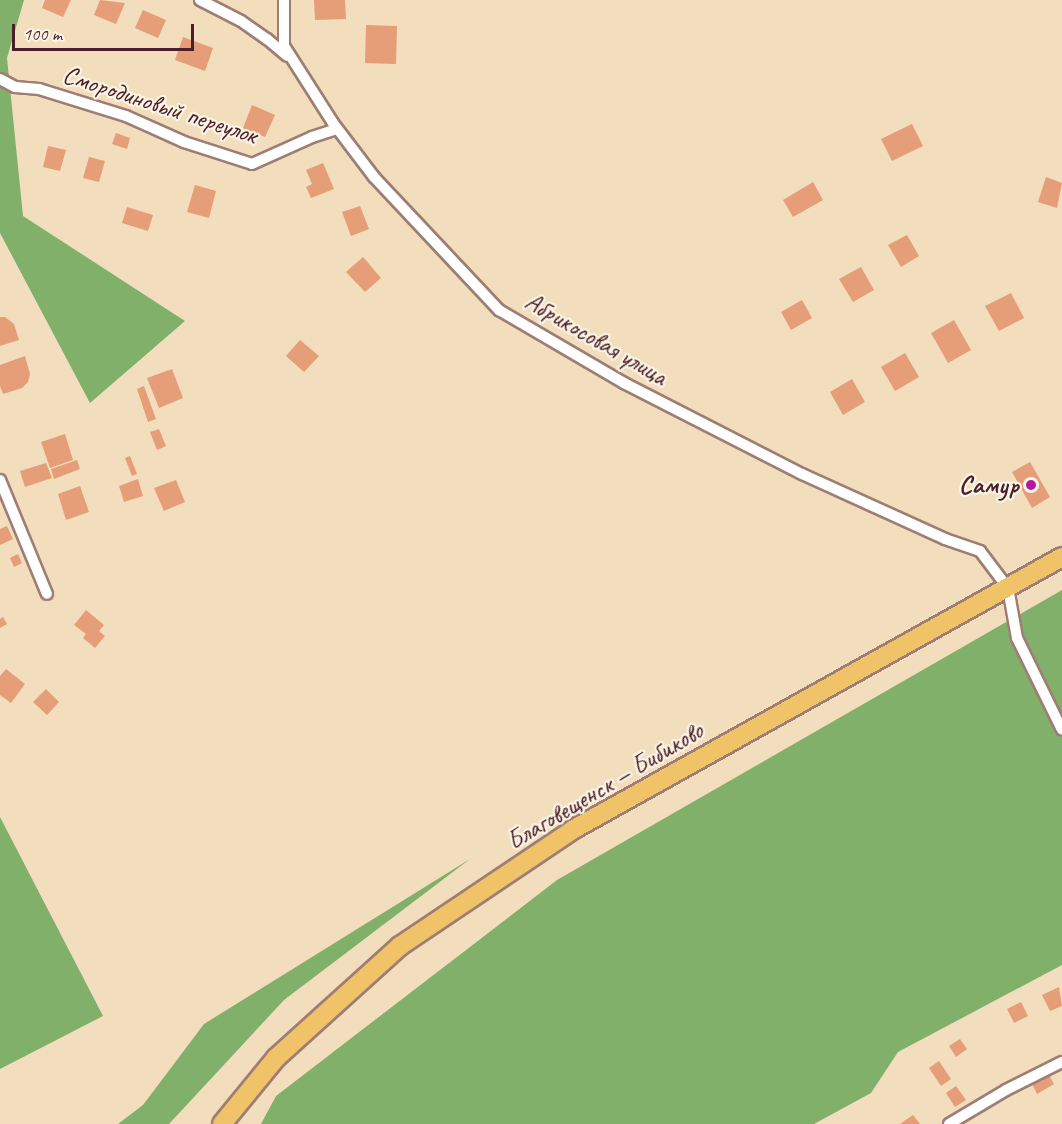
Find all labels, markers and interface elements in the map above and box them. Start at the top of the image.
scale bar [15,12,196,50]
text: 100 m [23,23,62,45]
street label: Смородиновый переулок [59,59,261,151]
street label: Абрикосовая улица [519,285,673,393]
place label: Самур [959,469,1019,501]
marker: Самур [1024,478,1038,492]
street label: Благовещенск — Бибиково [501,715,709,857]

